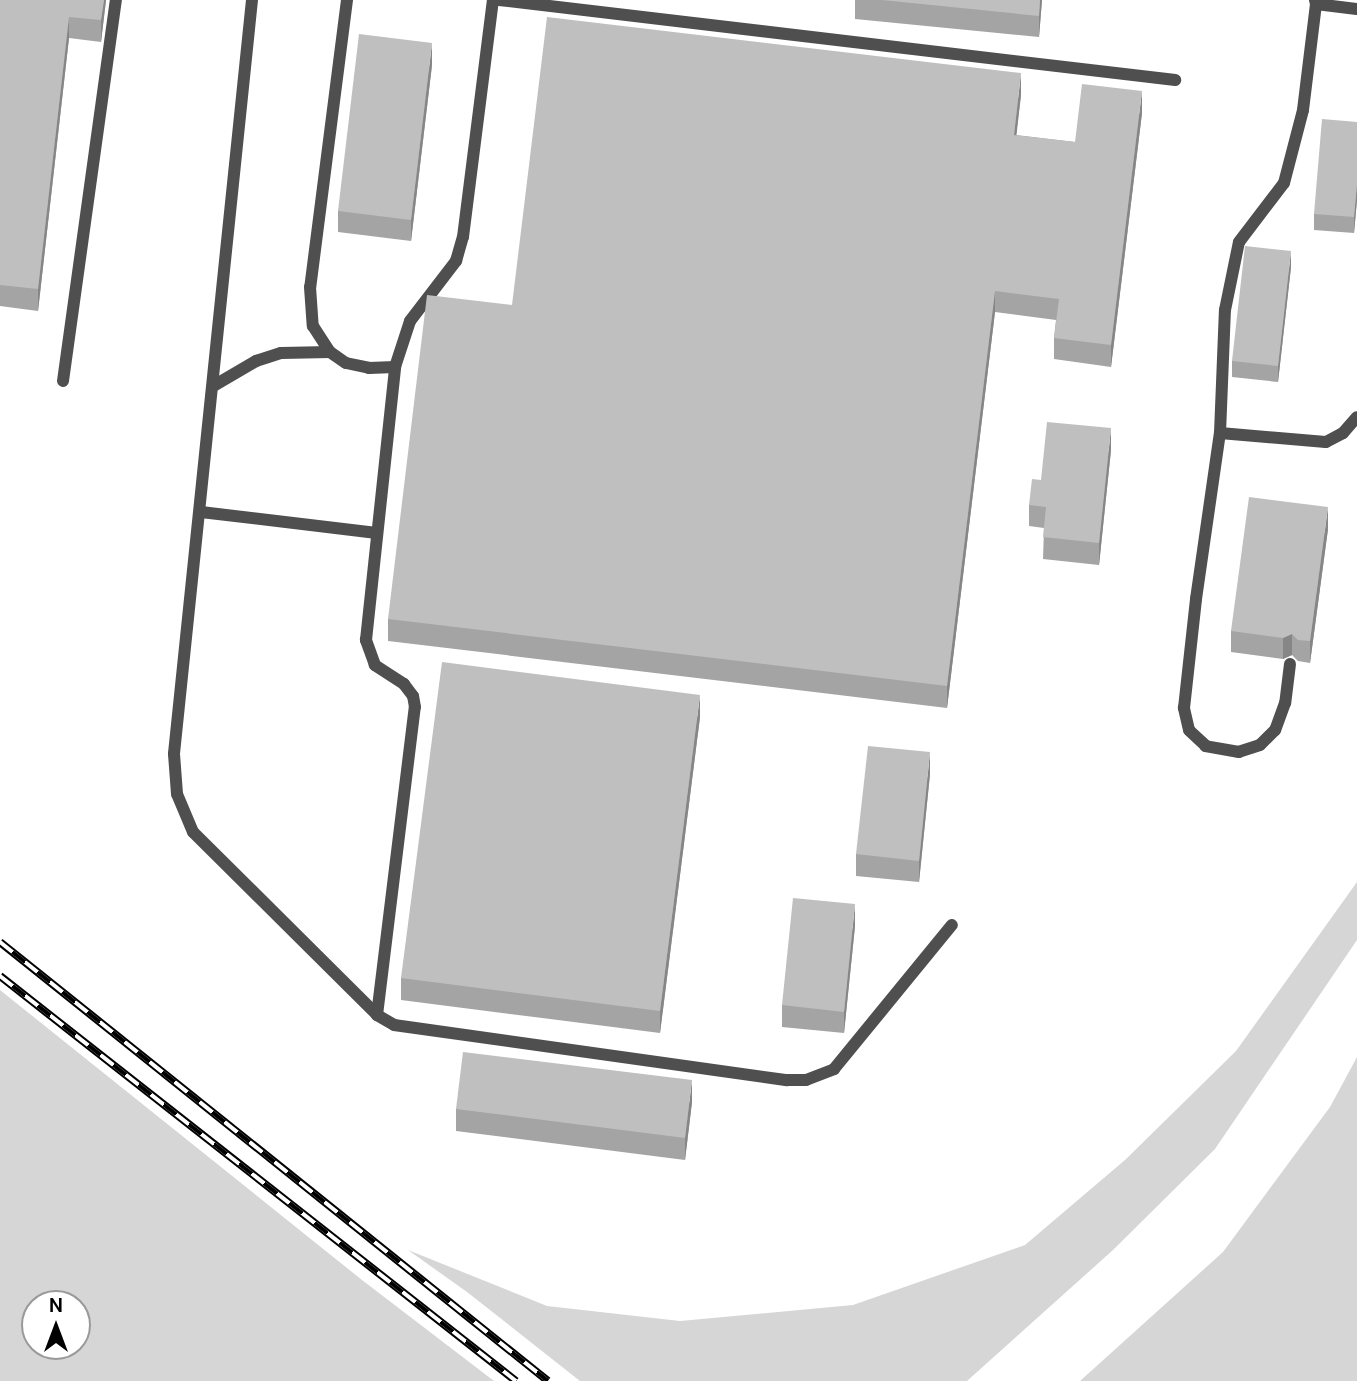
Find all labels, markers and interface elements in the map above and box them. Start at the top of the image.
north arrow [21,1290,91,1360]
text: N [49,1293,63,1318]

